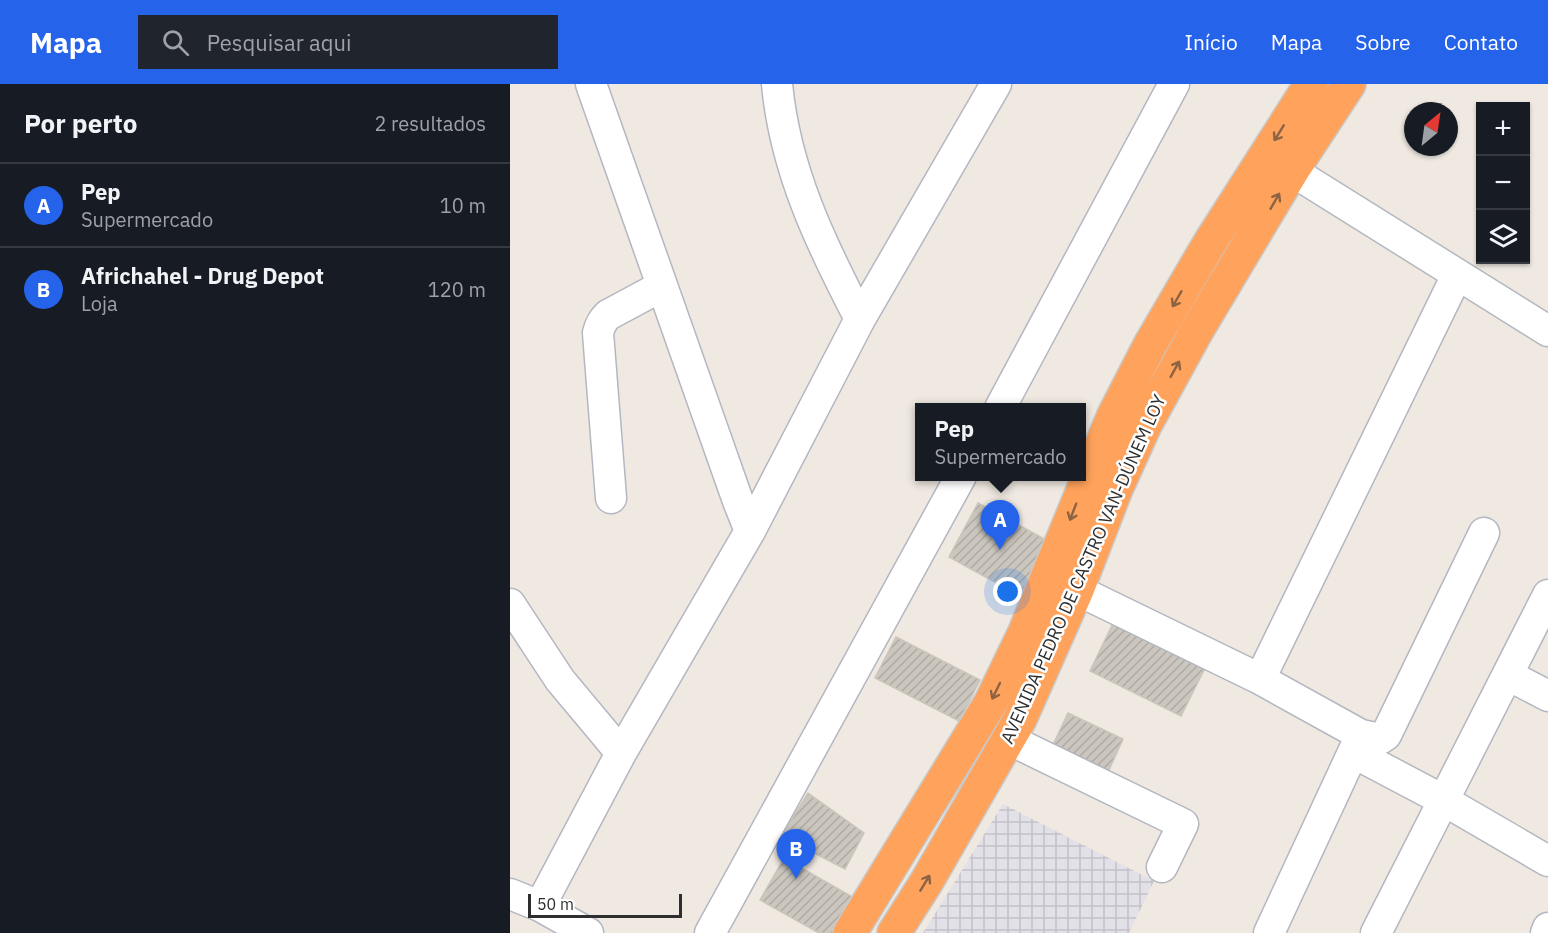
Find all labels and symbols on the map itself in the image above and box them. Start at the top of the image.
north arrow [1404,102,1458,156]
one-way arrow [1272,124,1284,141]
one-way arrow [1270,193,1281,211]
one-way arrow [1170,290,1182,307]
one-way arrow [1169,361,1181,378]
street label: AVENIDA PEDRO DE CASTRO VAN-DÚNEM LOY [996,391,1170,747]
pin: A [980,500,1020,550]
one-way arrow [1067,502,1078,521]
your location [993,577,1022,606]
one-way arrow [990,682,1002,700]
pin: B [776,830,816,879]
one-way arrow [920,875,932,892]
scale bar [528,891,682,918]

